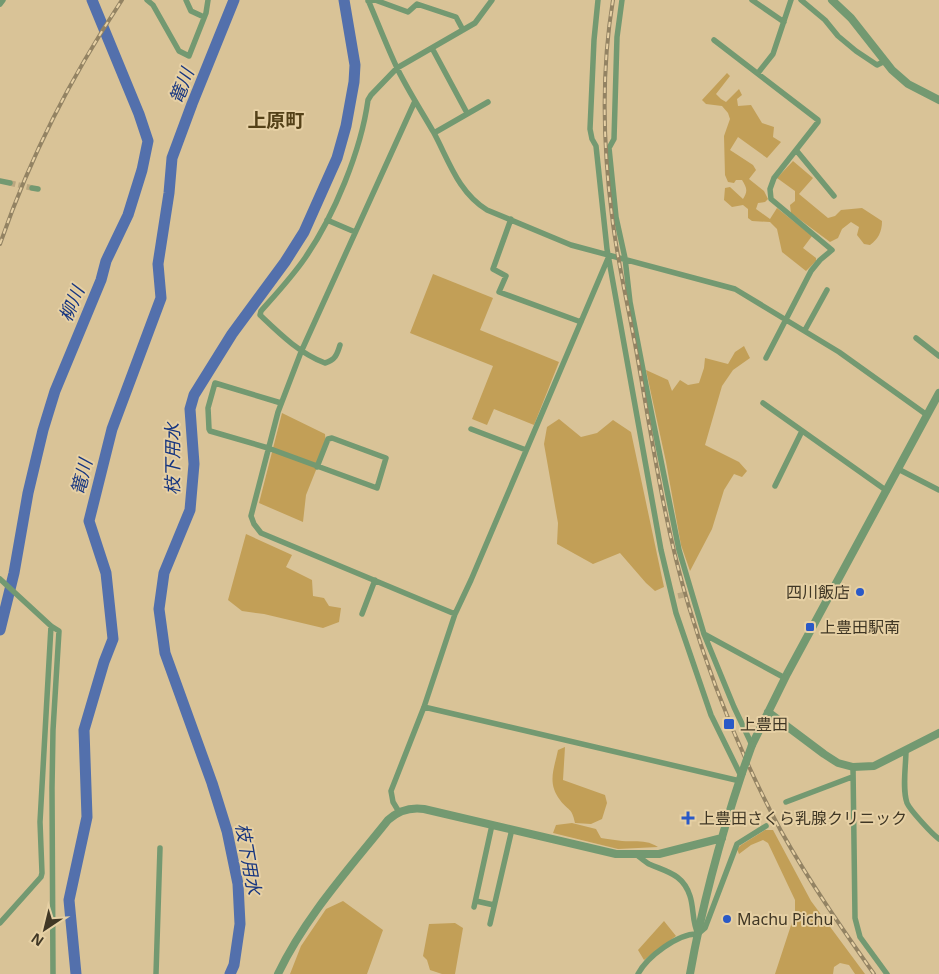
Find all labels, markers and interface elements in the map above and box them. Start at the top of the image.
water label: 篭川 [163,63,199,107]
district label: 上原町 [247,107,305,133]
water label: 柳川 [53,281,90,325]
water label: 枝下用水 [160,421,184,495]
water label: 篭川 [65,454,98,497]
place label: 四川飯店 [786,581,850,603]
marker: 四川飯店 [854,586,866,598]
place label: 上豊田駅南 [820,616,900,638]
marker: 上豊田駅南 [804,621,816,633]
place label: 上豊田 [740,713,788,735]
marker: 上豊田 [722,717,736,731]
place label: 上豊田さくら乳腺クリニック [699,807,907,829]
marker: 上豊田さくら乳腺クリニック [681,811,695,825]
water label: 枝下用水 [231,821,267,898]
north arrow [20,904,70,954]
place label: Machu Pichu [737,908,833,930]
marker: Machu Pichu [721,913,733,925]
text: N [27,929,47,951]

